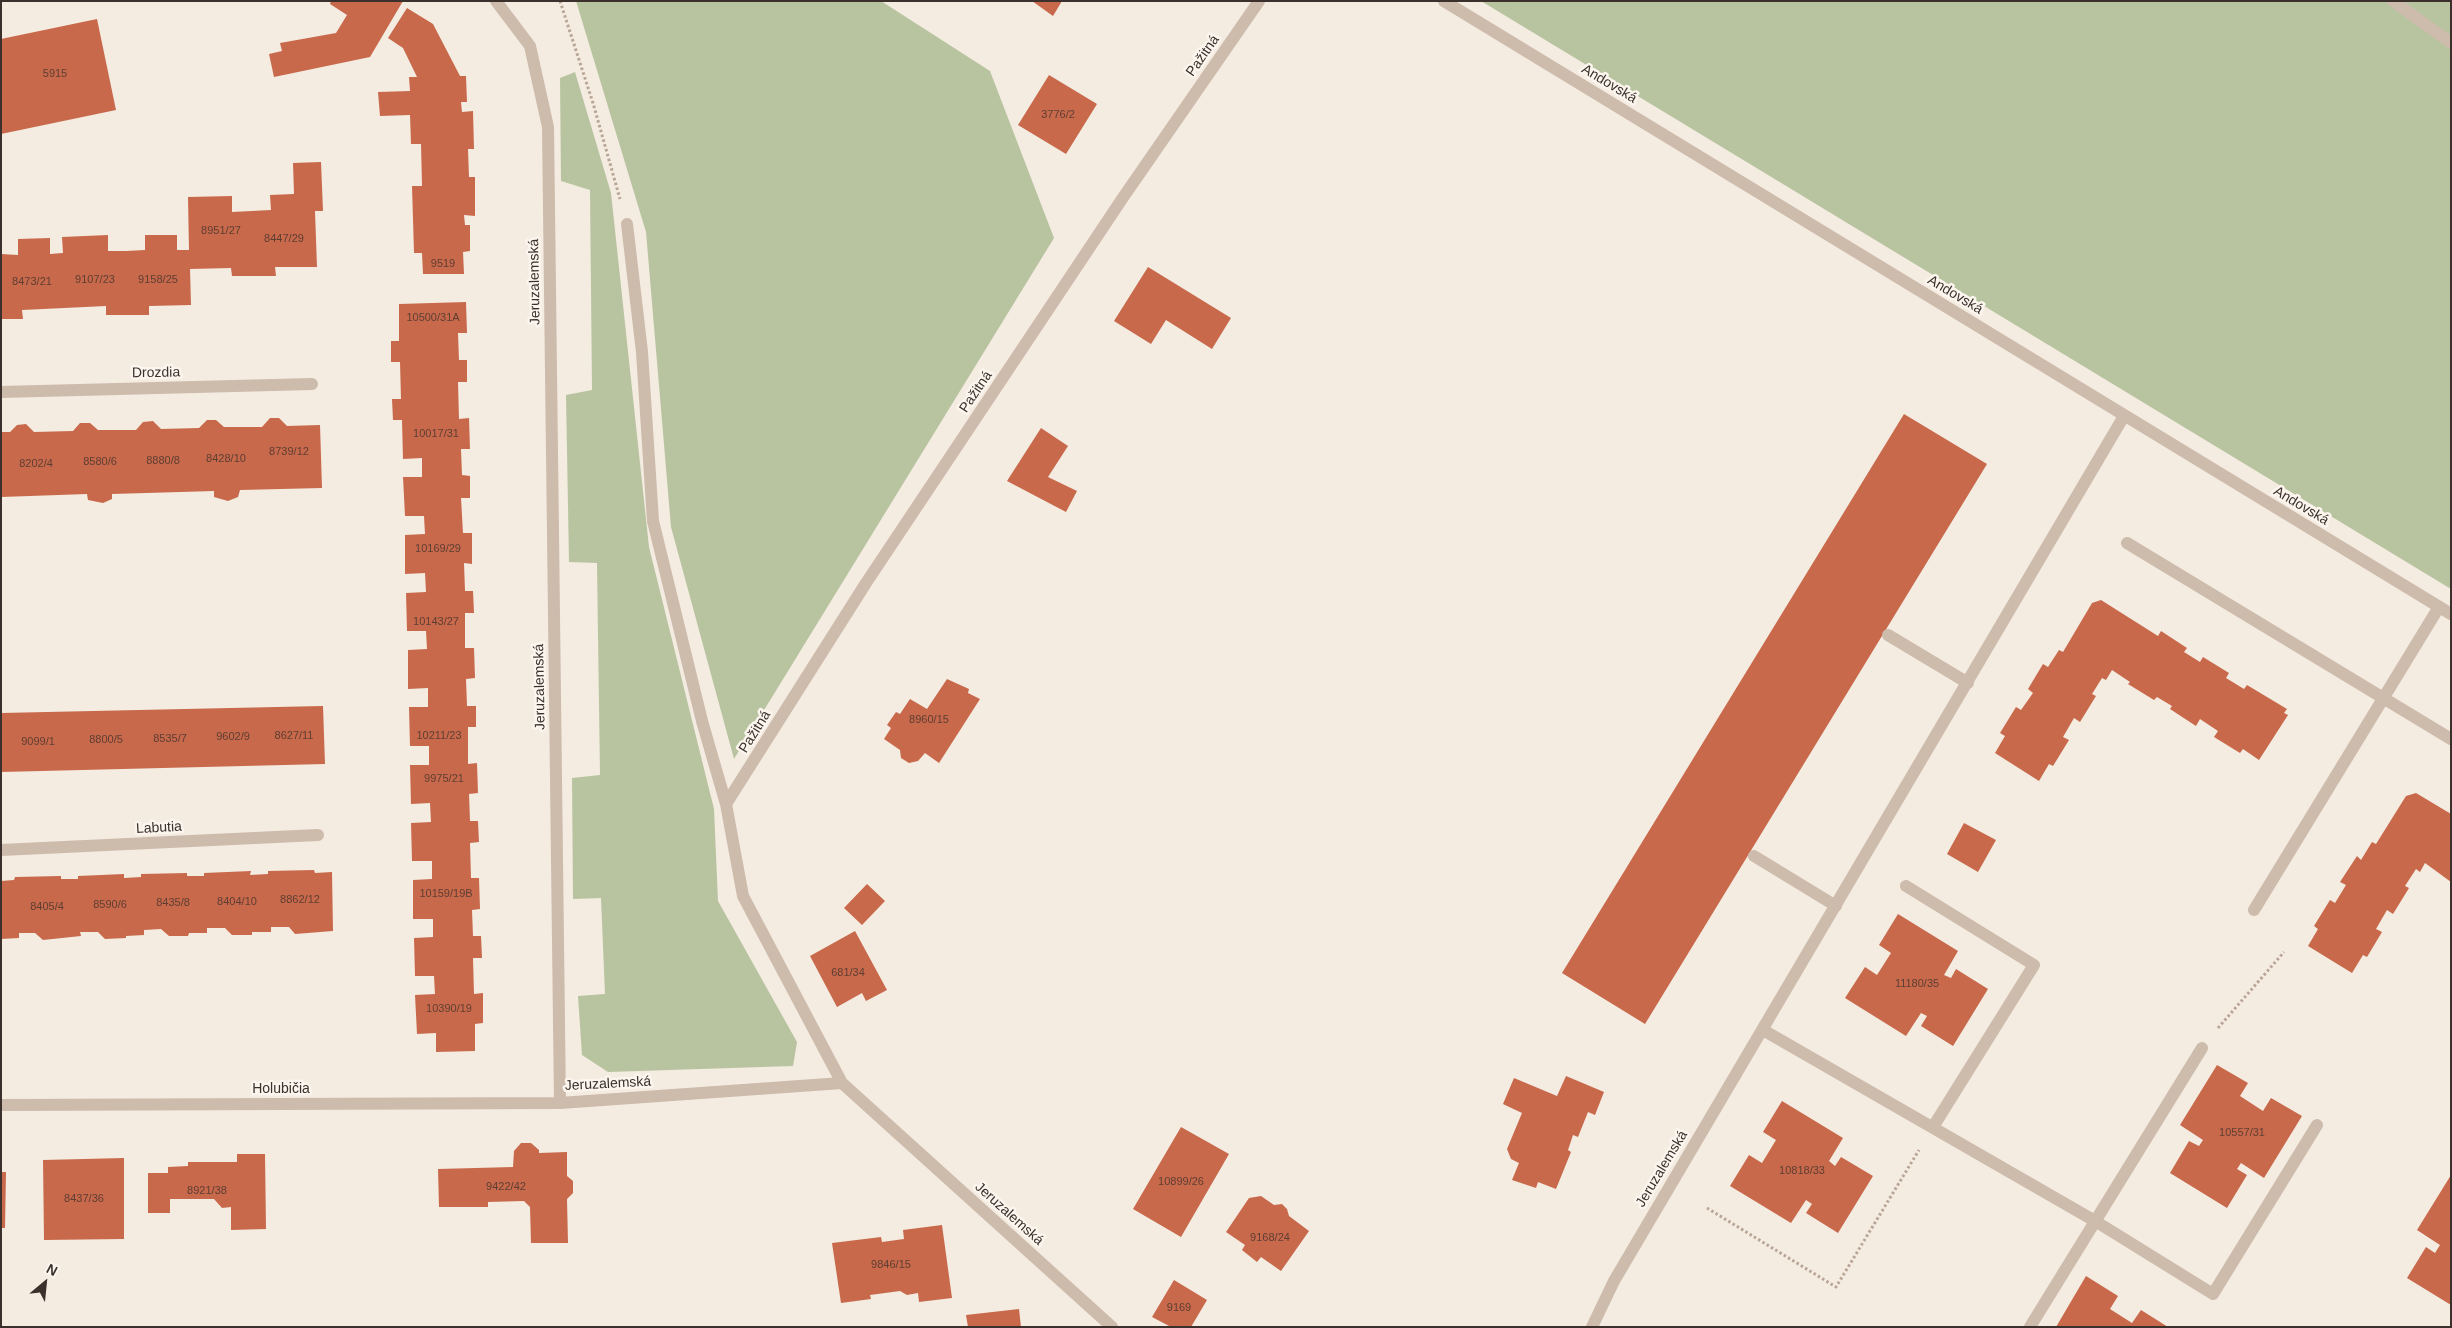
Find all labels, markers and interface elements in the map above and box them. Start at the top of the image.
street label: Pažitná [1183,32,1223,80]
street label: Andovská [1578,61,1640,107]
house number: 5915 [43,67,67,81]
house number: 3776/2 [1041,108,1075,122]
house number: 8951/27 [201,224,241,238]
house number: 8447/29 [264,232,304,246]
street label: Jeruzalemská [526,239,544,325]
house number: 9519 [431,257,455,271]
street label: Andovská [1924,272,1986,318]
house number: 9107/23 [75,273,115,287]
house number: 9158/25 [138,273,178,287]
house number: 8473/21 [12,275,52,289]
house number: 10500/31A [406,311,460,325]
street label: Drozdia [132,364,180,382]
street label: Pažitná [956,368,996,416]
house number: 10017/31 [413,427,459,441]
house number: 8739/12 [269,445,309,459]
house number: 8428/10 [206,452,246,466]
house number: 8880/8 [146,454,180,468]
house number: 8580/6 [83,455,117,469]
house number: 8202/4 [19,457,53,471]
street label: Andovská [2270,483,2332,529]
house number: 10169/29 [415,542,461,556]
house number: 10143/27 [413,615,459,629]
street label: Jeruzalemská [531,644,549,730]
street label: Pažitná [736,708,774,756]
house number: 8960/15 [909,713,949,727]
house number: 8627/11 [275,729,313,743]
house number: 10211/23 [416,729,462,743]
house number: 9602/9 [216,730,250,744]
house number: 8535/7 [153,732,187,746]
house number: 8800/5 [89,733,123,747]
house number: 9099/1 [21,735,55,749]
house number: 9975/21 [424,772,464,786]
street label: Labutia [136,818,182,838]
house number: 10159/19B [419,887,473,901]
house number: 8862/12 [280,893,320,907]
house number: 8404/10 [217,895,257,909]
house number: 8435/8 [156,896,190,910]
house number: 8590/6 [93,898,127,912]
house number: 8405/4 [30,900,64,914]
house number: 681/34 [831,966,865,980]
house number: 11180/35 [1895,977,1939,991]
house number: 10390/19 [426,1002,472,1016]
street label: Jeruzalemská [564,1073,652,1095]
street label: Holubičia [252,1081,310,1097]
house number: 10557/31 [2219,1126,2265,1140]
street label: Jeruzalemská [1633,1128,1691,1210]
house number: 10818/33 [1779,1164,1825,1178]
house number: 10899/26 [1158,1175,1204,1189]
street label: Jeruzalemská [971,1179,1047,1249]
house number: 9422/42 [486,1180,526,1194]
house number: 8921/38 [187,1184,227,1198]
house number: 8437/36 [64,1192,104,1206]
house number: 9168/24 [1250,1231,1290,1245]
north arrow [20,1258,70,1308]
house number: 9846/15 [871,1258,911,1272]
text: N [44,1260,60,1279]
house number: 9169 [1167,1301,1191,1315]

